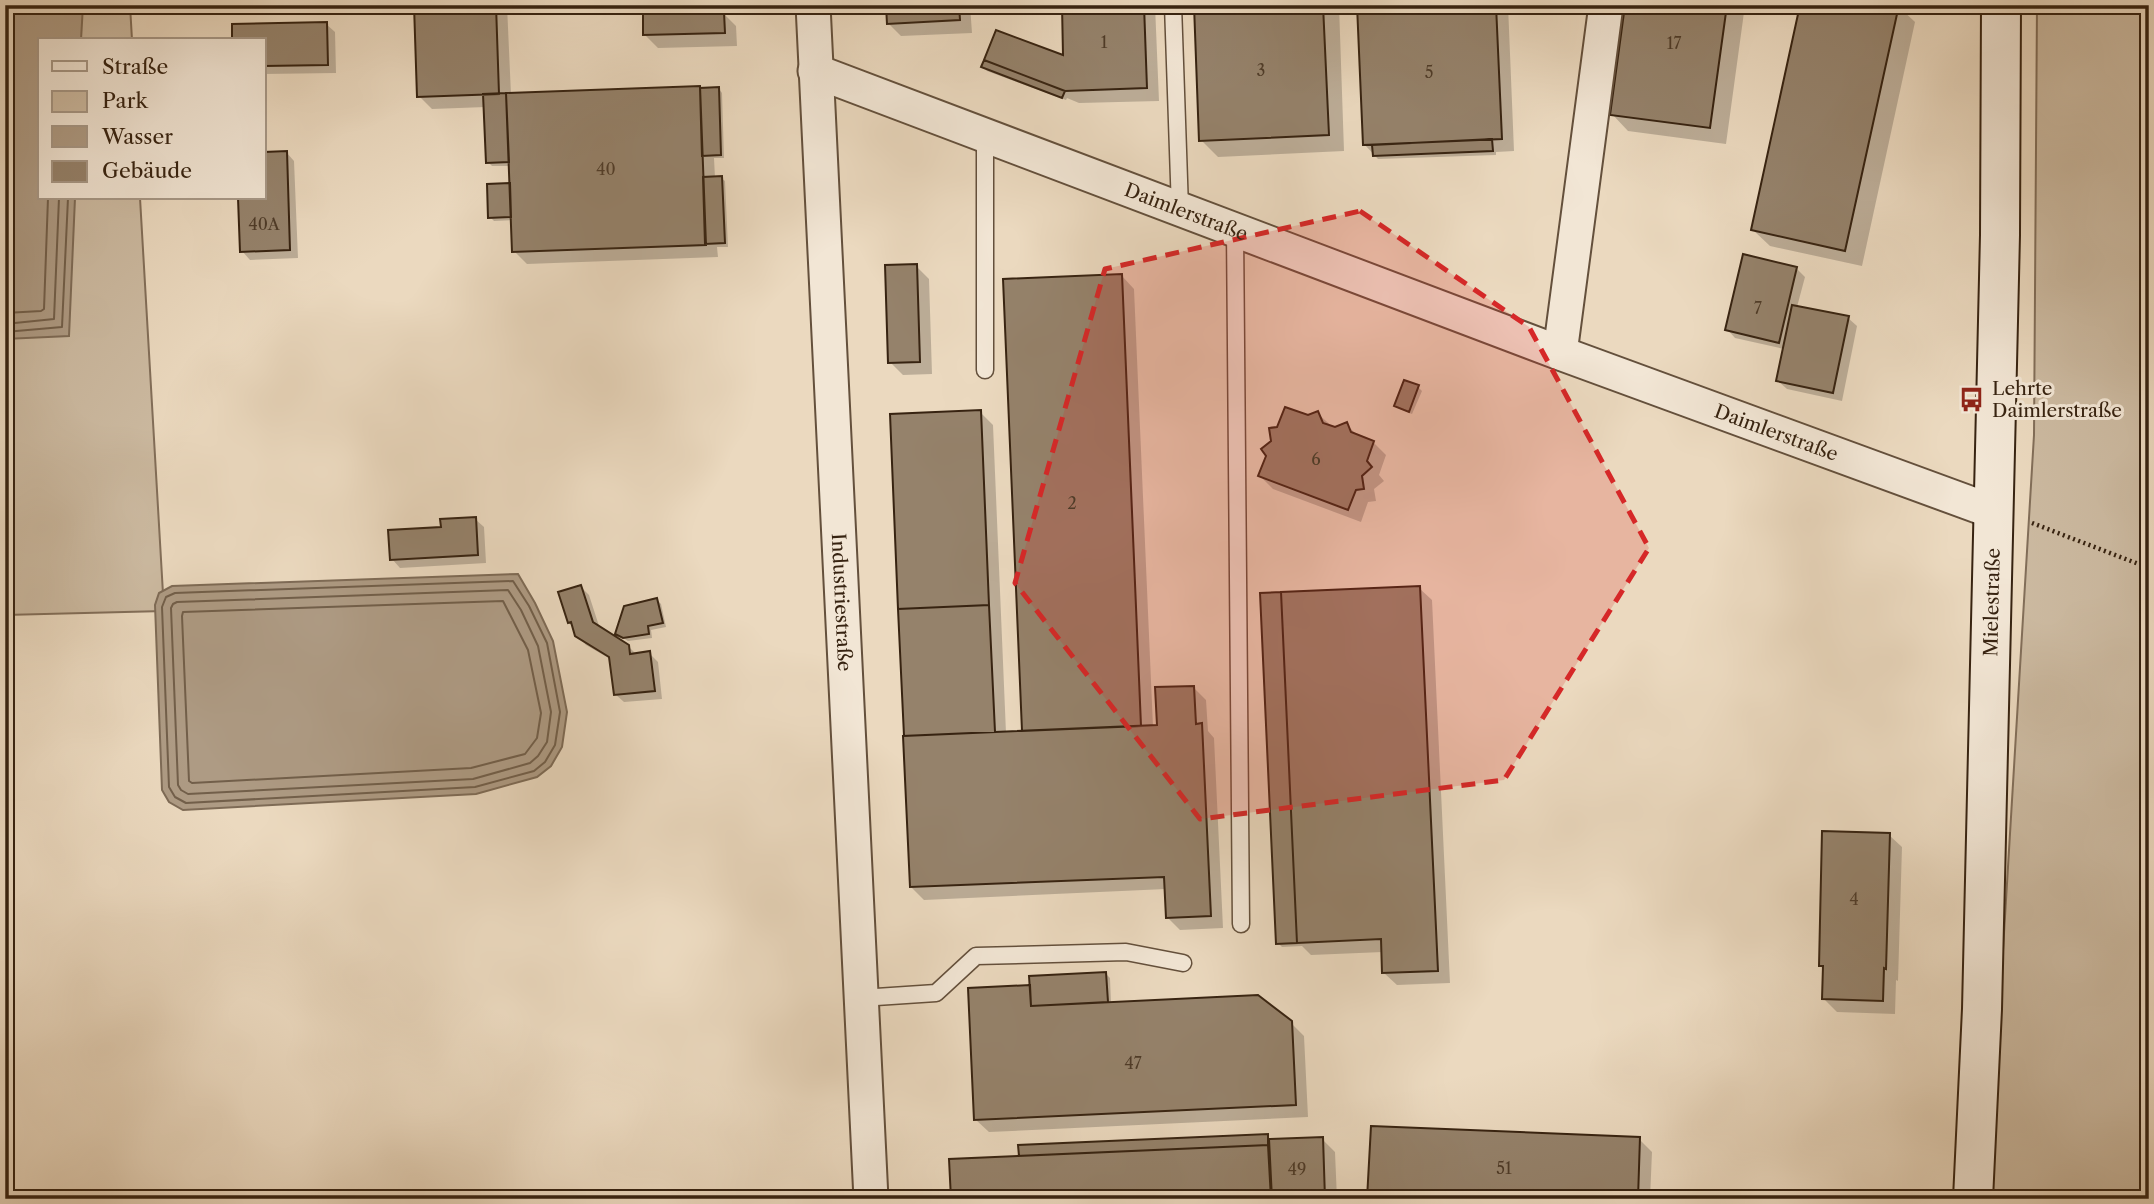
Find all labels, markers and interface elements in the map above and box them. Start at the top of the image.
house number: 1 [1101,32,1108,52]
house number: 17 [1667,33,1681,53]
legend [38,38,266,200]
text: Straße [102,54,168,79]
house number: 3 [1257,60,1265,80]
house number: 5 [1425,62,1433,82]
text: Park [102,88,148,113]
text: Wasser [101,124,173,149]
text: Gebäude [102,158,192,183]
house number: 40 [596,159,616,179]
street label: Daimlerstraße [1121,178,1251,246]
house number: 40A [248,214,281,234]
house number: 7 [1754,298,1762,318]
place label: Lehrte Daimlerstraße [1992,377,2122,422]
bus stop icon: Lehrte Daimlerstraße [1958,385,1986,413]
street label: Daimlerstraße [1711,400,1841,466]
house number: 6 [1311,449,1321,469]
house number: 2 [1067,493,1077,513]
street label: Industriestraße [827,533,856,672]
street label: Mielestraße [1979,548,2005,657]
house number: 4 [1849,889,1859,909]
house number: 47 [1124,1053,1142,1073]
house number: 51 [1496,1158,1512,1178]
house number: 49 [1288,1159,1306,1179]

